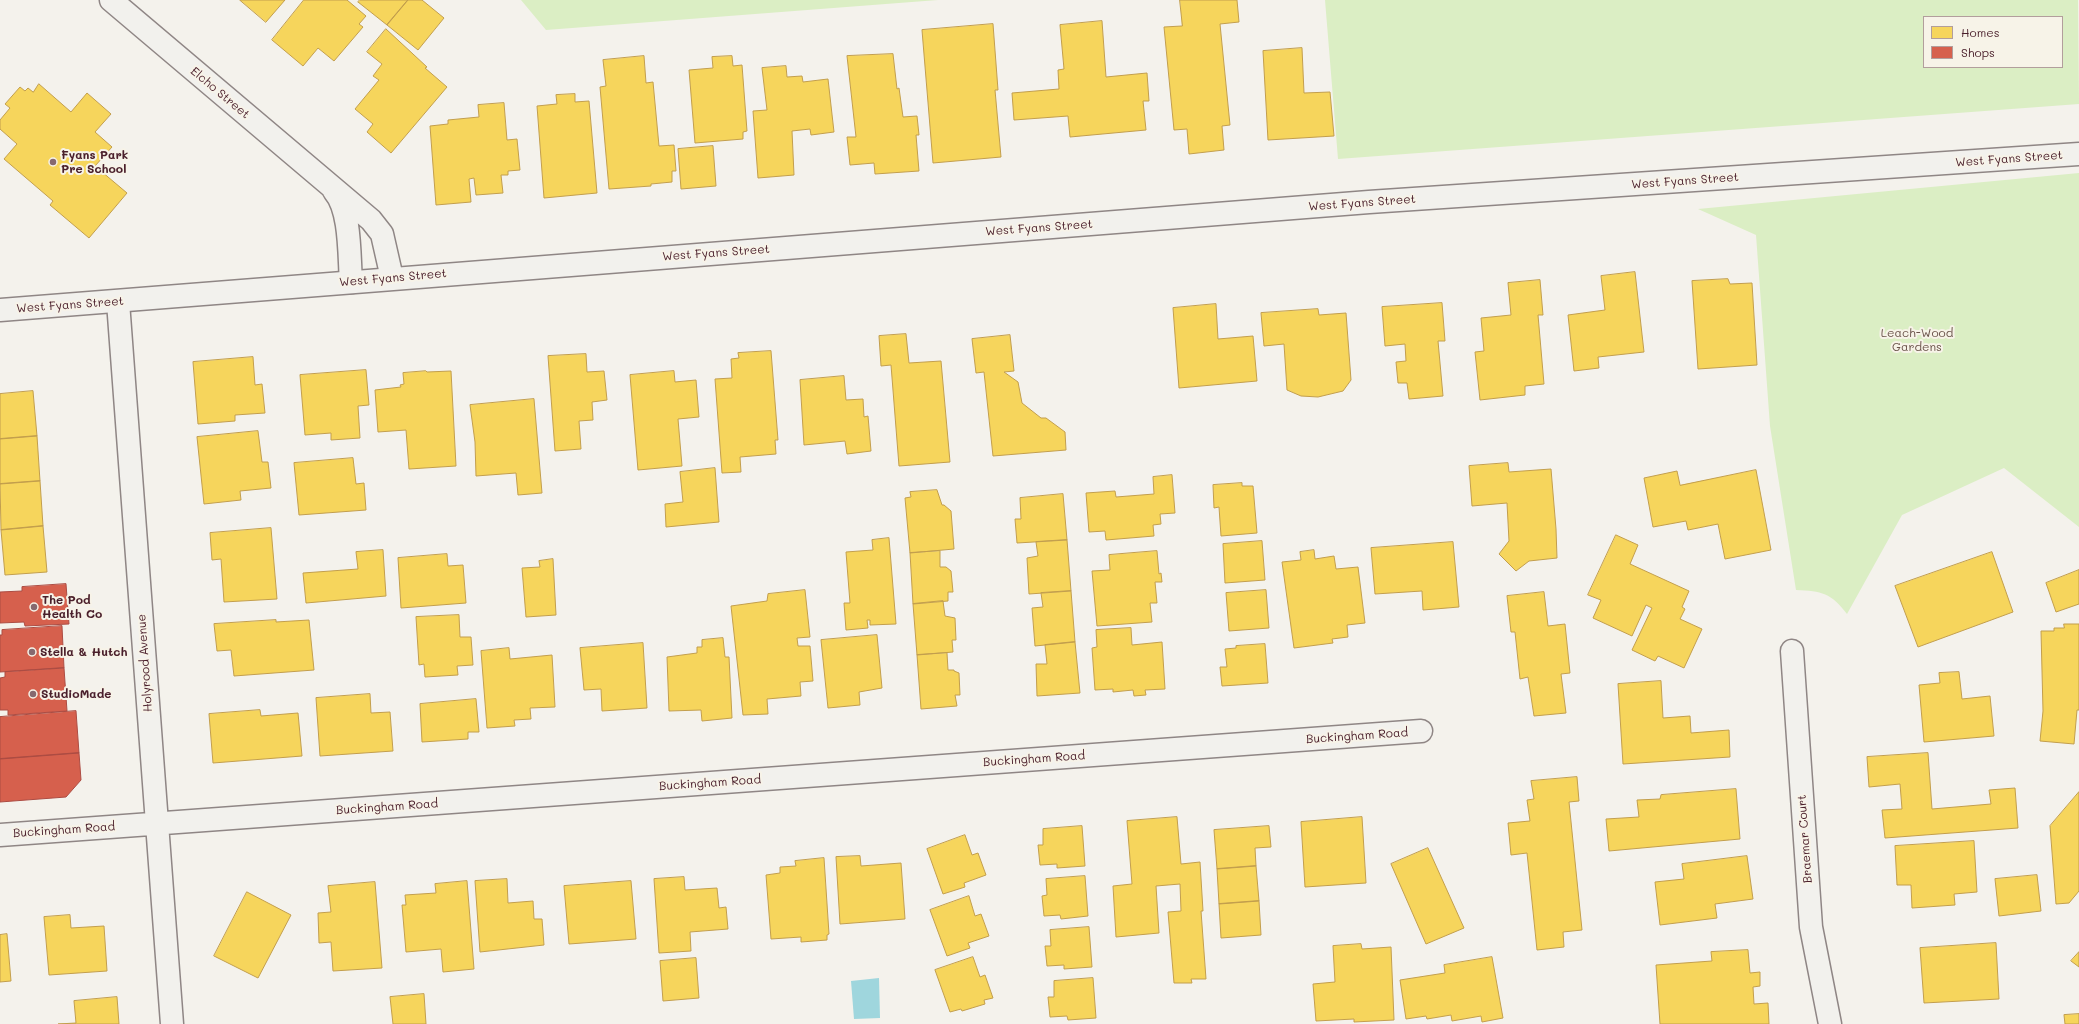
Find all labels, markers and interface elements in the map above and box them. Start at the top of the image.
legend [1923,16,2063,68]
text: Homes [1961,24,2000,40]
text: Shops [1961,44,1995,60]
street label: Elcho Street [187,64,253,122]
place label: Fyans Park Pre School [61,148,128,176]
street label: West Fyans Street [1955,148,2063,170]
marker: Fyans Park Pre School [48,157,58,167]
street label: West Fyans Street [1631,170,1739,192]
street label: West Fyans Street [1308,192,1416,214]
street label: West Fyans Street [985,217,1093,239]
street label: West Fyans Street [662,242,770,264]
street label: West Fyans Street [339,266,447,290]
street label: West Fyans Street [16,294,124,316]
park label: Leach-Wood Gardens [1881,326,1953,354]
place label: The Pod Health Co [42,593,102,621]
marker: The Pod Health Co [29,602,39,612]
street label: Holyrood Avenue [134,614,156,712]
place label: Stella & Hutch [40,645,127,659]
marker: Stella & Hutch [27,647,37,657]
place label: StudioMade [41,687,111,701]
marker: StudioMade [28,689,38,699]
street label: Buckingham Road [1305,725,1409,747]
street label: Buckingham Road [982,748,1086,770]
street label: Buckingham Road [658,772,762,794]
street label: Braemar Court [1795,794,1815,884]
street label: Buckingham Road [335,796,439,818]
street label: Buckingham Road [12,819,116,841]

